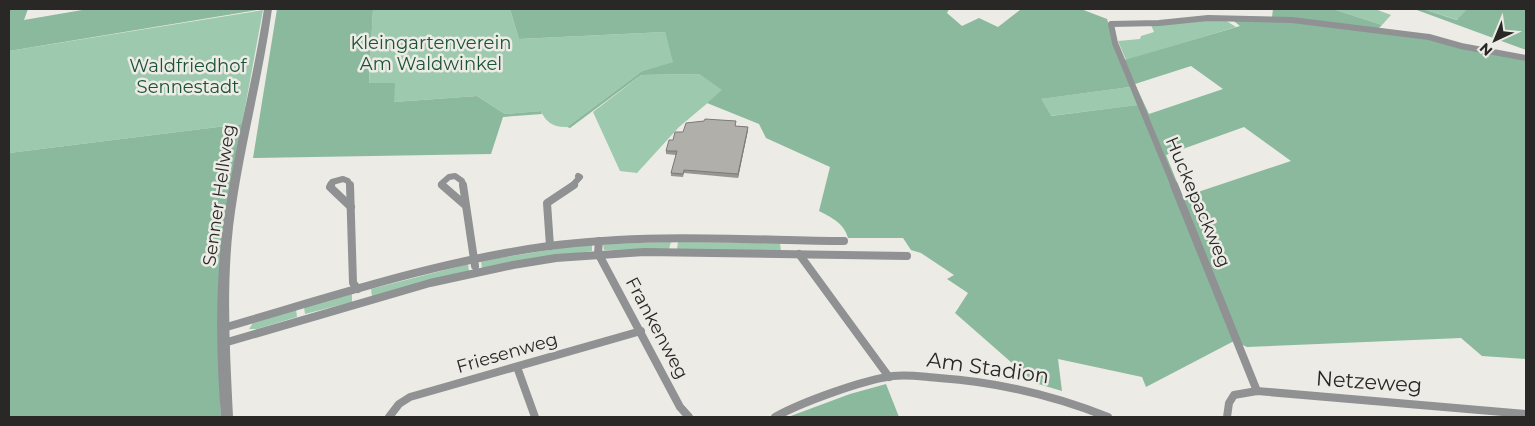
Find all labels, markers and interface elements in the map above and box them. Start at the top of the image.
north arrow [1470,15,1520,65]
park label: Kleingartenverein Am Waldwinkel [350,32,512,75]
text: N [1476,39,1496,60]
park label: Waldfriedhof Sennestadt [129,55,248,98]
street label: Senner Hellweg [198,123,240,267]
street label: Huckepackweg [1161,133,1235,271]
street label: Frankenweg [621,273,693,383]
street label: Friesenweg [454,328,560,378]
street label: Am Stadion [925,347,1051,388]
street label: Netzeweg [1315,365,1423,398]

